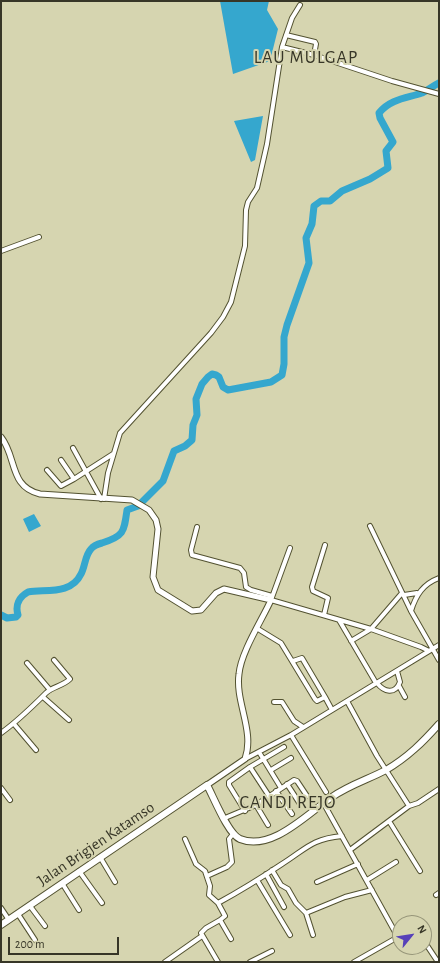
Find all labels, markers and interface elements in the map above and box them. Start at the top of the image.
district label: LAU MULGAP [254,47,358,69]
district label: CANDI REJO [240,792,336,814]
street label: Jalan Brigjen Katamso [34,798,158,890]
north arrow [392,915,432,955]
text: N [415,923,429,935]
scale bar [10,929,121,955]
text: 200 m [15,938,45,950]

